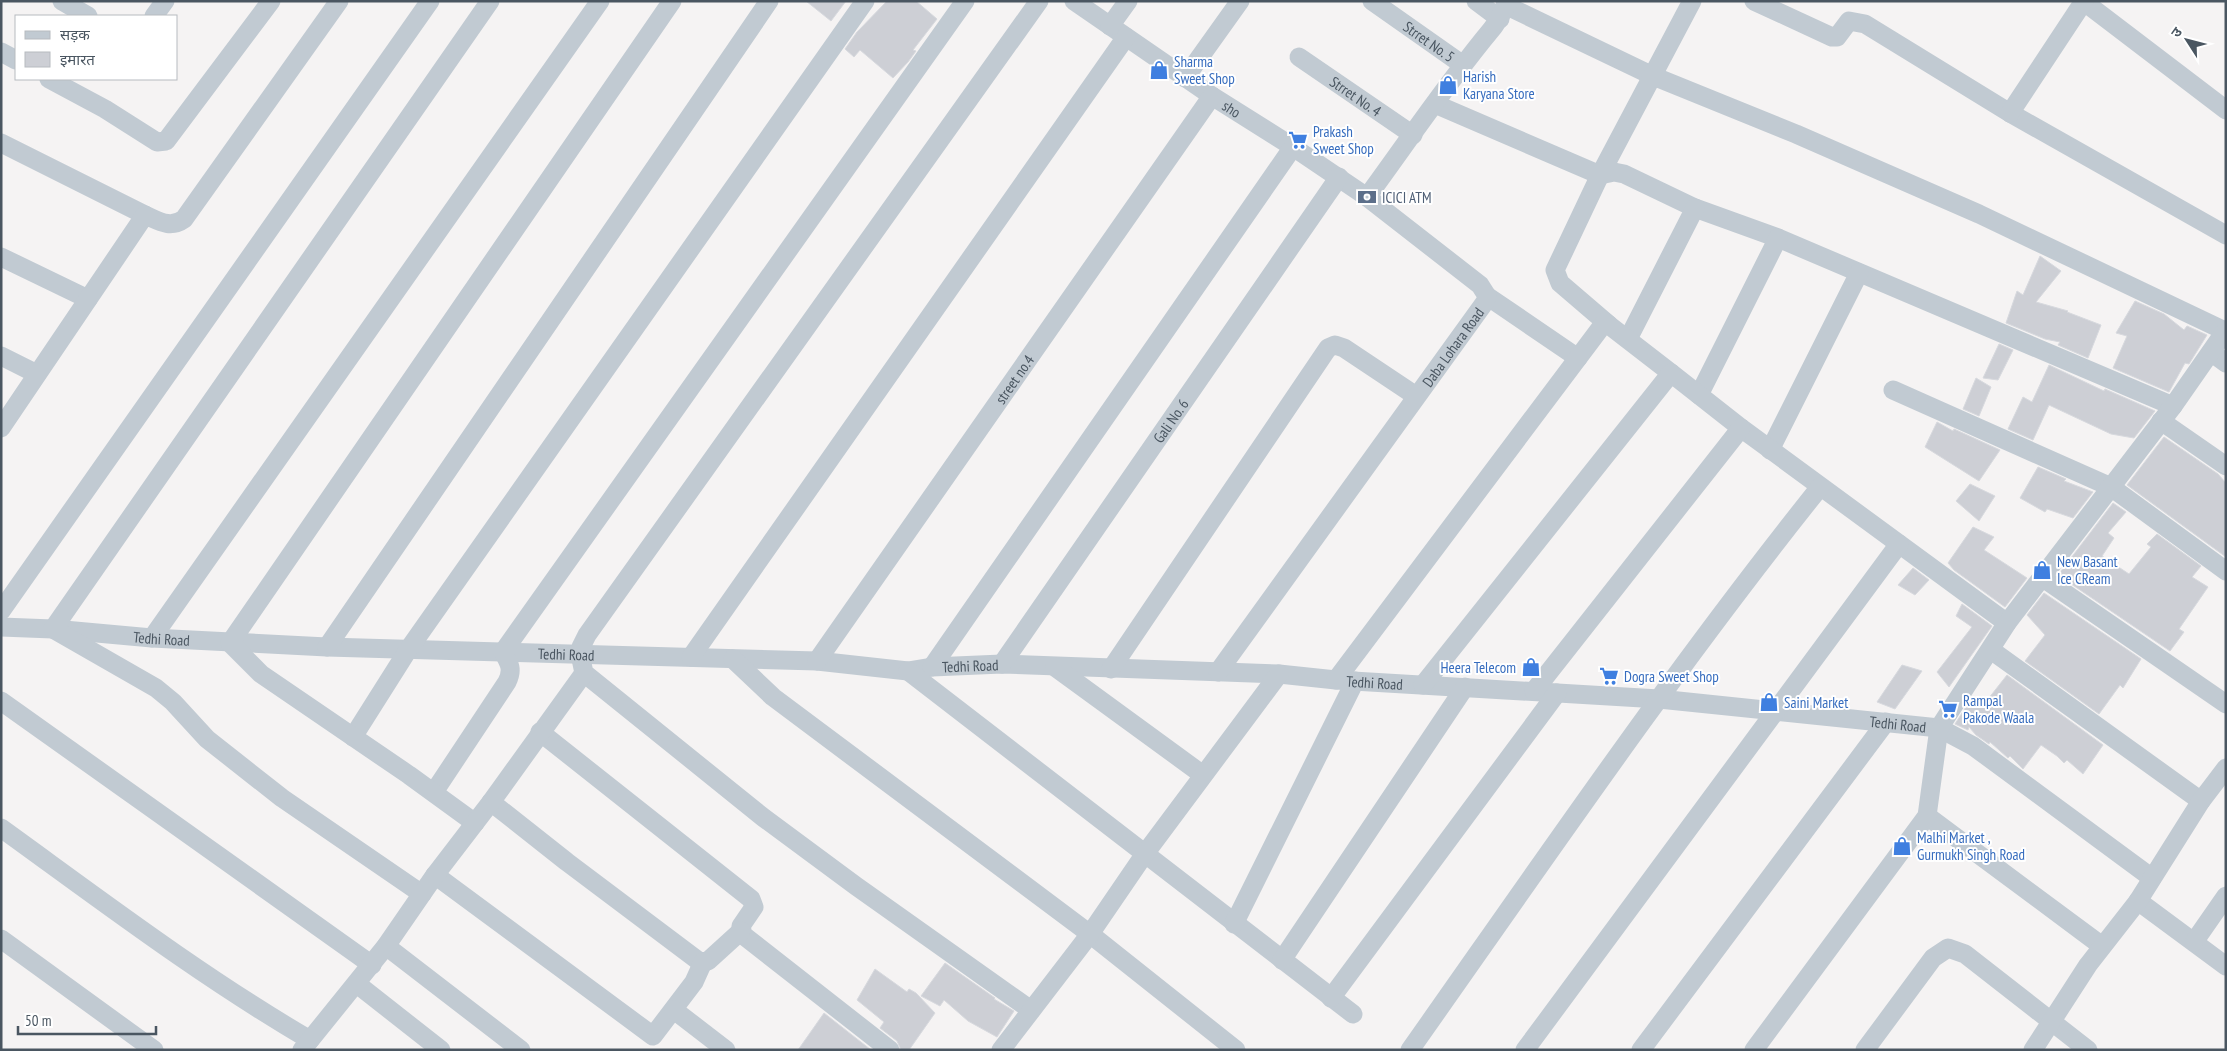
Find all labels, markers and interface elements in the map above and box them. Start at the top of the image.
legend [15,15,178,80]
north arrow [2162,15,2212,65]
street label: Strret No. 5 [1400,17,1459,66]
text: उ [2167,23,2187,41]
text: सड़क [60,25,90,44]
text: इमारत [60,50,95,69]
place label: Sharma Sweet Shop [1174,52,1235,88]
shop icon: Sharma Sweet Shop [1148,59,1170,81]
place label: Harish Karyana Store [1463,67,1535,103]
street label: Strret No. 4 [1326,72,1386,120]
shop icon: Harish Karyana Store [1437,74,1459,96]
street label: sho [1219,96,1245,121]
place label: Prakash Sweet Shop [1313,122,1374,158]
supermarket icon: Prakash Sweet Shop [1287,129,1309,151]
bank icon: ICICI ATM [1356,186,1378,208]
place label: ICICI ATM [1382,188,1432,207]
street label: Daba Lohara Road [1418,303,1488,390]
street label: street no.4 [990,351,1038,407]
street label: Gali No. 6 [1149,395,1192,446]
place label: New Basant Ice CReam [2057,552,2118,588]
shop icon: New Basant Ice CReam [2031,559,2053,581]
street label: Tedhi Road [132,627,190,649]
street label: Tedhi Road [538,644,595,664]
street label: Tedhi Road [942,655,999,676]
shop icon: Heera Telecom [1520,656,1542,678]
place label: Heera Telecom [1441,658,1516,677]
supermarket icon: Dogra Sweet Shop [1598,665,1620,687]
place label: Dogra Sweet Shop [1624,667,1719,686]
street label: Tedhi Road [1346,671,1403,693]
shop icon: Saini Market [1758,691,1780,713]
place label: Rampal Pakode Waala [1963,691,2034,727]
place label: Saini Market [1784,693,1848,712]
supermarket icon: Rampal Pakode Waala [1937,698,1959,720]
street label: Tedhi Road [1869,711,1927,736]
place label: Malhi Market , Gurmukh Singh Road [1917,828,2025,864]
shop icon: Malhi Market , Gurmukh Singh Road [1891,835,1913,857]
scale bar [18,1004,155,1036]
text: 50 m [25,1011,51,1030]

